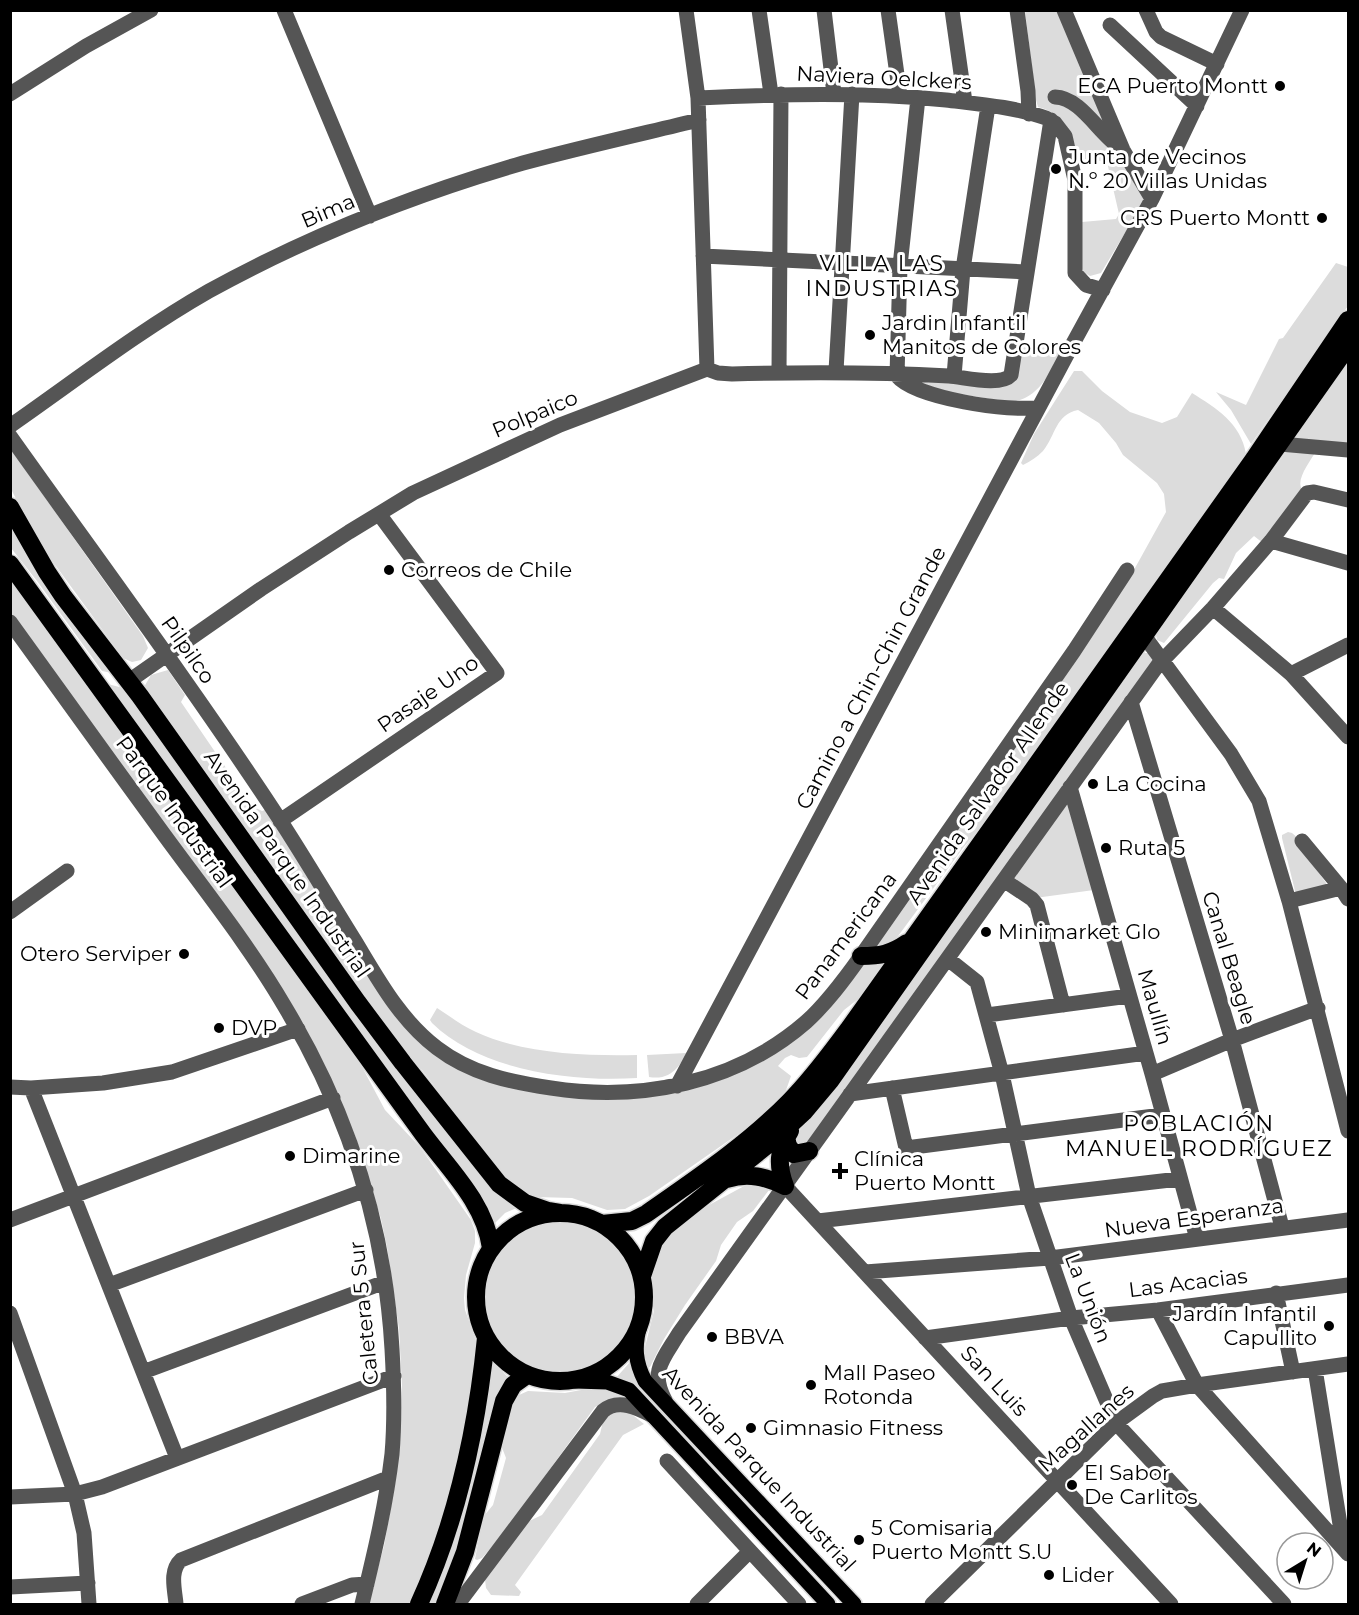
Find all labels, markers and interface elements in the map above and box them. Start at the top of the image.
street label: Naviera Oelckers [796,60,972,95]
place label: ECA Puerto Montt [1077,73,1268,98]
marker: ECA Puerto Montt [1273,79,1287,93]
place label: Junta de Vecinos N.º 20 Villas Unidas [1067,144,1267,193]
marker: Junta de Vecinos N.º 20 Villas Unidas [1049,162,1063,176]
street label: Bima [297,188,359,233]
place label: CRS Puerto Montt [1120,205,1310,230]
marker: CRS Puerto Montt [1315,211,1329,225]
district label: VILLA LAS INDUSTRIAS [806,250,958,302]
place label: Jardin Infantil Manitos de Colores [881,310,1081,359]
marker: Jardin Infantil Manitos de Colores [863,328,877,342]
street label: Polpaico [488,384,581,443]
street label: Camino a Chin-Chin Grande [790,542,951,814]
place label: Correos de Chile [401,557,572,582]
marker: Correos de Chile [382,563,396,577]
street label: Pilpilco [156,611,221,688]
street label: Pasaje Uno [372,650,483,738]
street label: Avenida Salvador Allende [901,677,1074,909]
street label: Parque Industrial [111,731,238,892]
street label: Avenida Parque Industrial [199,745,376,982]
place label: La Cocina [1105,771,1207,796]
marker: La Cocina [1086,777,1100,791]
place label: Ruta 5 [1118,835,1185,860]
marker: Ruta 5 [1099,841,1113,855]
street label: Panamericana [789,867,902,1004]
street label: Canal Beagle [1197,888,1262,1028]
place label: Minimarket Glo [998,919,1160,944]
marker: Minimarket Glo [979,925,993,939]
place label: Otero Serviper [20,941,172,966]
marker: Otero Serviper [177,947,191,961]
street label: Maullín [1133,966,1178,1048]
place label: DVP [231,1015,277,1040]
marker: DVP [212,1021,226,1035]
district label: POBLACIÓN MANUEL RODRÍGUEZ [1065,1110,1333,1162]
place label: Dimarine [302,1143,400,1168]
place label: Clínica Puerto Montt [854,1146,996,1195]
marker: Dimarine [283,1149,297,1163]
marker: Clínica Puerto Montt [831,1162,849,1180]
street label: Nueva Esperanza [1103,1193,1285,1242]
street label: Caletera 5 Sur [344,1240,383,1386]
street label: La Unión [1060,1249,1117,1346]
street label: Las Acacias [1127,1263,1249,1302]
place label: Jardín Infantil Capullito [1171,1301,1317,1350]
marker: Jardín Infantil Capullito [1322,1319,1336,1333]
place label: BBVA [724,1324,785,1349]
marker: BBVA [705,1330,719,1344]
street label: San Luis [955,1340,1033,1421]
place label: Mall Paseo Rotonda [823,1360,936,1409]
street label: Avenida Parque Industrial [658,1361,861,1577]
marker: Mall Paseo Rotonda [804,1378,818,1392]
street label: Magallanes [1033,1378,1139,1477]
place label: Gimnasio Fitness [763,1415,943,1440]
marker: Gimnasio Fitness [744,1421,758,1435]
place label: El Sabor De Carlitos [1084,1460,1198,1509]
marker: El Sabor De Carlitos [1065,1478,1079,1492]
place label: 5 Comisaria Puerto Montt S.U [871,1515,1052,1564]
north arrow [1275,1531,1335,1591]
marker: 5 Comisaria Puerto Montt S.U [852,1533,866,1547]
text: N [1303,1538,1325,1561]
place label: Lider [1061,1562,1114,1587]
marker: Lider [1042,1568,1056,1582]

